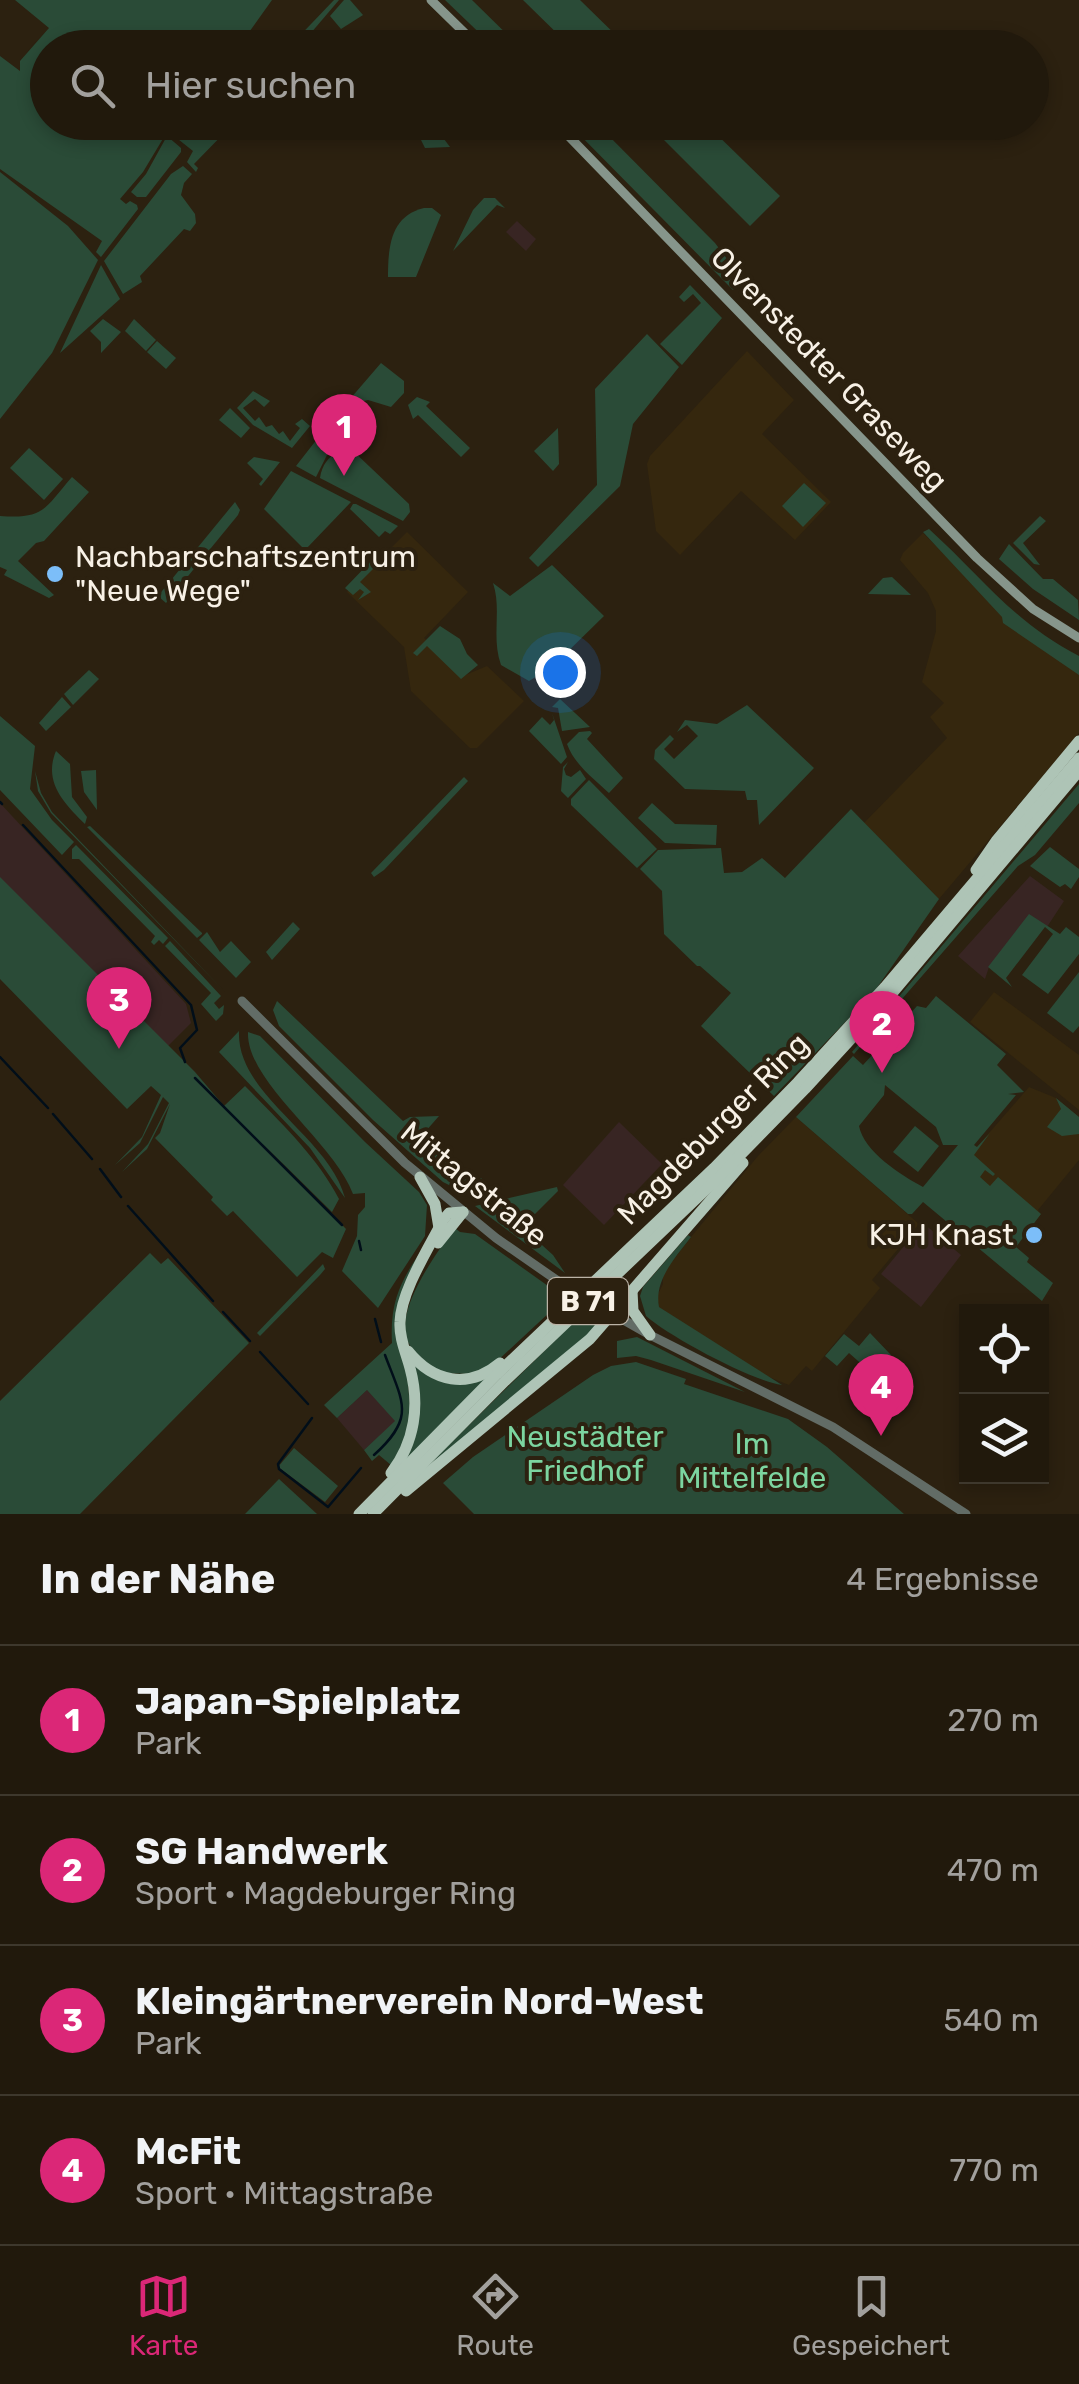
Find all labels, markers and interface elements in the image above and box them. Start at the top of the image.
search box [30,30,1049,140]
icon: search [65,58,120,113]
text: Hier suchen [145,62,356,108]
street label: Olvenstedter Graseweg [703,240,955,498]
pin: 1 [312,394,376,476]
place label: Nachbarschaftszentrum "Neue Wege" [75,539,416,609]
marker: Nachbarschaftszentrum "Neue Wege" [44,563,66,585]
your location [535,647,586,698]
pin: 3 [86,966,152,1049]
pin: 2 [850,990,914,1073]
street label: Magdeburger Ring [610,1026,816,1232]
street label: Mittagstraße [393,1114,555,1254]
place label: KJH Knast [869,1217,1014,1253]
marker: KJH Knast [1023,1224,1045,1246]
road number: B 71 [548,1278,628,1324]
map controls [959,1304,1049,1484]
button: locate [959,1304,1049,1394]
pin: 4 [848,1354,914,1436]
button: layers [959,1394,1049,1484]
park label: Neustädter Friedhof [506,1419,664,1489]
park label: Im Mittelfelde [678,1426,826,1496]
text: In der Nähe [40,1554,275,1604]
text: 4 Ergebnisse [846,1560,1039,1598]
text: Japan-Spielplatz [135,1678,461,1724]
text: 1 [65,1701,80,1739]
text: 270 m [947,1701,1039,1739]
text: Park [135,1724,202,1762]
text: SG Handwerk [135,1828,388,1874]
text: 2 [62,1851,83,1889]
text: 470 m [947,1851,1039,1889]
text: Sport · Magdeburger Ring [135,1874,516,1912]
text: Kleingärtnerverein Nord-West [135,1978,703,2024]
text: 3 [62,2001,83,2039]
text: 540 m [944,2001,1039,2039]
text: Park [135,2024,202,2062]
text: McFit [135,2128,241,2174]
text: 4 [62,2151,83,2189]
text: 770 m [950,2151,1039,2189]
text: Sport · Mittagstraße [135,2174,433,2212]
tab: Karte [129,2269,198,2362]
tab: Route [456,2269,534,2362]
tab: Gespeichert [792,2269,950,2362]

